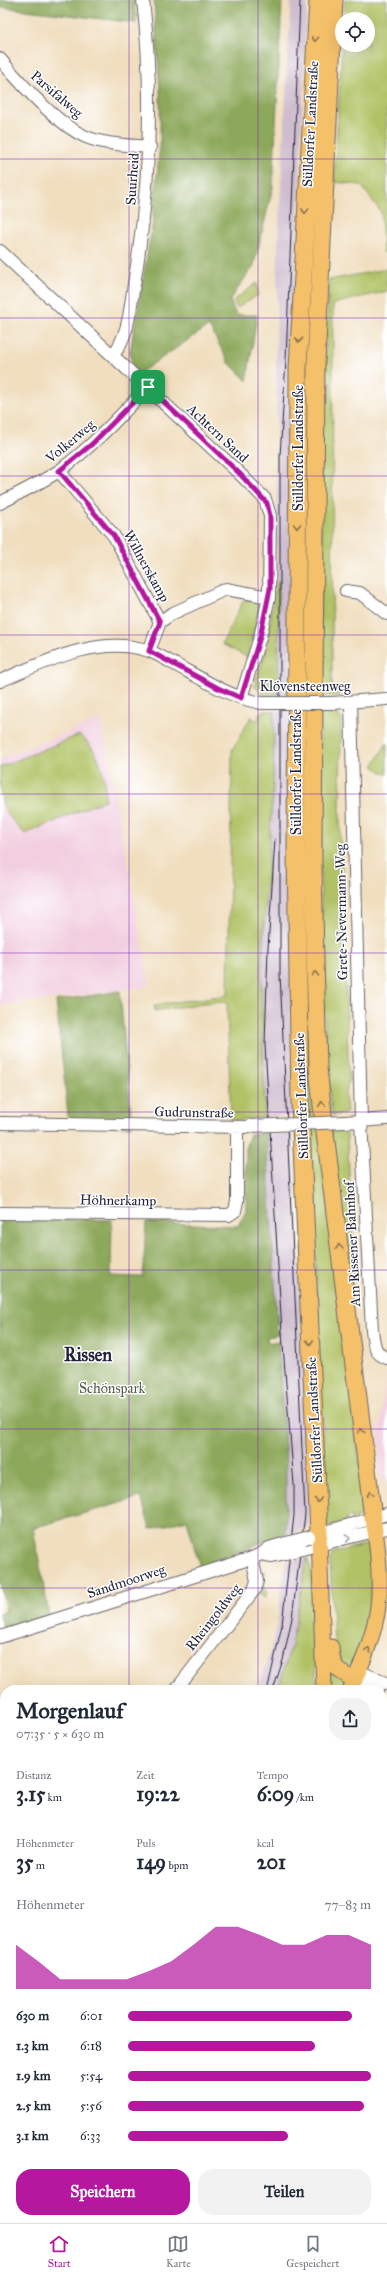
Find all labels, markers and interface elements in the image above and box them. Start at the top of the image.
map controls [335,12,375,52]
button: locate [335,12,375,52]
one-way arrow [311,36,320,42]
street label: Sülldorfer Landstraße [299,60,322,188]
street label: Parsifalweg [27,67,87,122]
street label: Suurheid [122,152,143,206]
one-way arrow [301,208,310,214]
one-way arrow [295,337,303,343]
pin [131,370,165,404]
icon: arrive [137,376,159,398]
street label: Sülldorfer Landstraße [290,385,307,511]
street label: Achtern Sand [183,400,252,466]
street label: Volkerweg [42,416,99,467]
one-way arrow [293,523,301,529]
street label: Willnerskamp [120,527,173,605]
street label: Klövensteenweg [259,678,351,695]
street label: Sülldorfer Landstraße [288,709,305,835]
street label: Grete-Nevermann-Weg [332,843,351,980]
one-way arrow [311,971,319,977]
street label: Sülldorfer Landstraße [291,1032,312,1159]
one-way arrow [318,1100,327,1107]
street label: Gudrunstraße [154,1103,234,1122]
street label: Am Rissener Bahnhof [341,1178,364,1308]
street label: Höhnerkamp [80,1191,156,1210]
one-way arrow [335,1243,344,1250]
one-way arrow [306,1339,314,1345]
district label: Rissen [64,1344,112,1366]
street label: Sülldorfer Landstraße [303,1356,326,1483]
park label: Schönspark [79,1380,146,1397]
one-way arrow [357,1428,366,1434]
one-way arrow [366,1491,374,1497]
one-way arrow [314,1497,322,1503]
one-way arrow [345,1535,351,1543]
street label: Sandmoorweg [85,1561,168,1602]
street label: Rheingoldweg [182,1580,245,1654]
one-way arrow [363,1647,371,1654]
text: Morgenlauf [16,1697,124,1724]
button: share [329,1698,371,1740]
text: 07:35 · 5 × 630 m [16,1726,104,1742]
text: Distanz [16,1769,51,1782]
text: Zeit [136,1769,155,1782]
text: Tempo [257,1769,288,1782]
text: 3.15 [16,1782,45,1806]
text: 19:22 [136,1782,180,1806]
text: 6:09 [257,1782,294,1806]
text: km [45,1791,62,1804]
text: /km [294,1791,314,1804]
text: Höhenmeter [16,1837,74,1850]
text: Puls [136,1837,155,1850]
text: kcal [257,1837,274,1850]
text: 35 [16,1850,33,1874]
text: 149 [136,1850,166,1874]
text: 201 [257,1850,286,1874]
text: m [33,1859,45,1872]
text: bpm [166,1859,189,1872]
text: Höhenmeter [16,1897,85,1913]
text: 77–83 m [324,1897,371,1913]
text: 630 m [16,2008,49,2024]
text: 6:01 [80,2008,103,2024]
text: 1.3 km [16,2038,49,2054]
text: 6:18 [80,2038,102,2054]
text: 1.9 km [16,2068,51,2084]
text: 5:54 [80,2068,102,2084]
text: 2.5 km [16,2098,51,2114]
text: 5:56 [80,2098,102,2114]
text: 3.1 km [16,2128,49,2144]
text: 6:33 [80,2128,100,2144]
button: Speichern [16,2169,190,2215]
button: Teilen [198,2169,371,2215]
tab: Start [48,2233,71,2270]
tab: Karte [166,2233,191,2270]
tab: Gespeichert [286,2233,339,2270]

